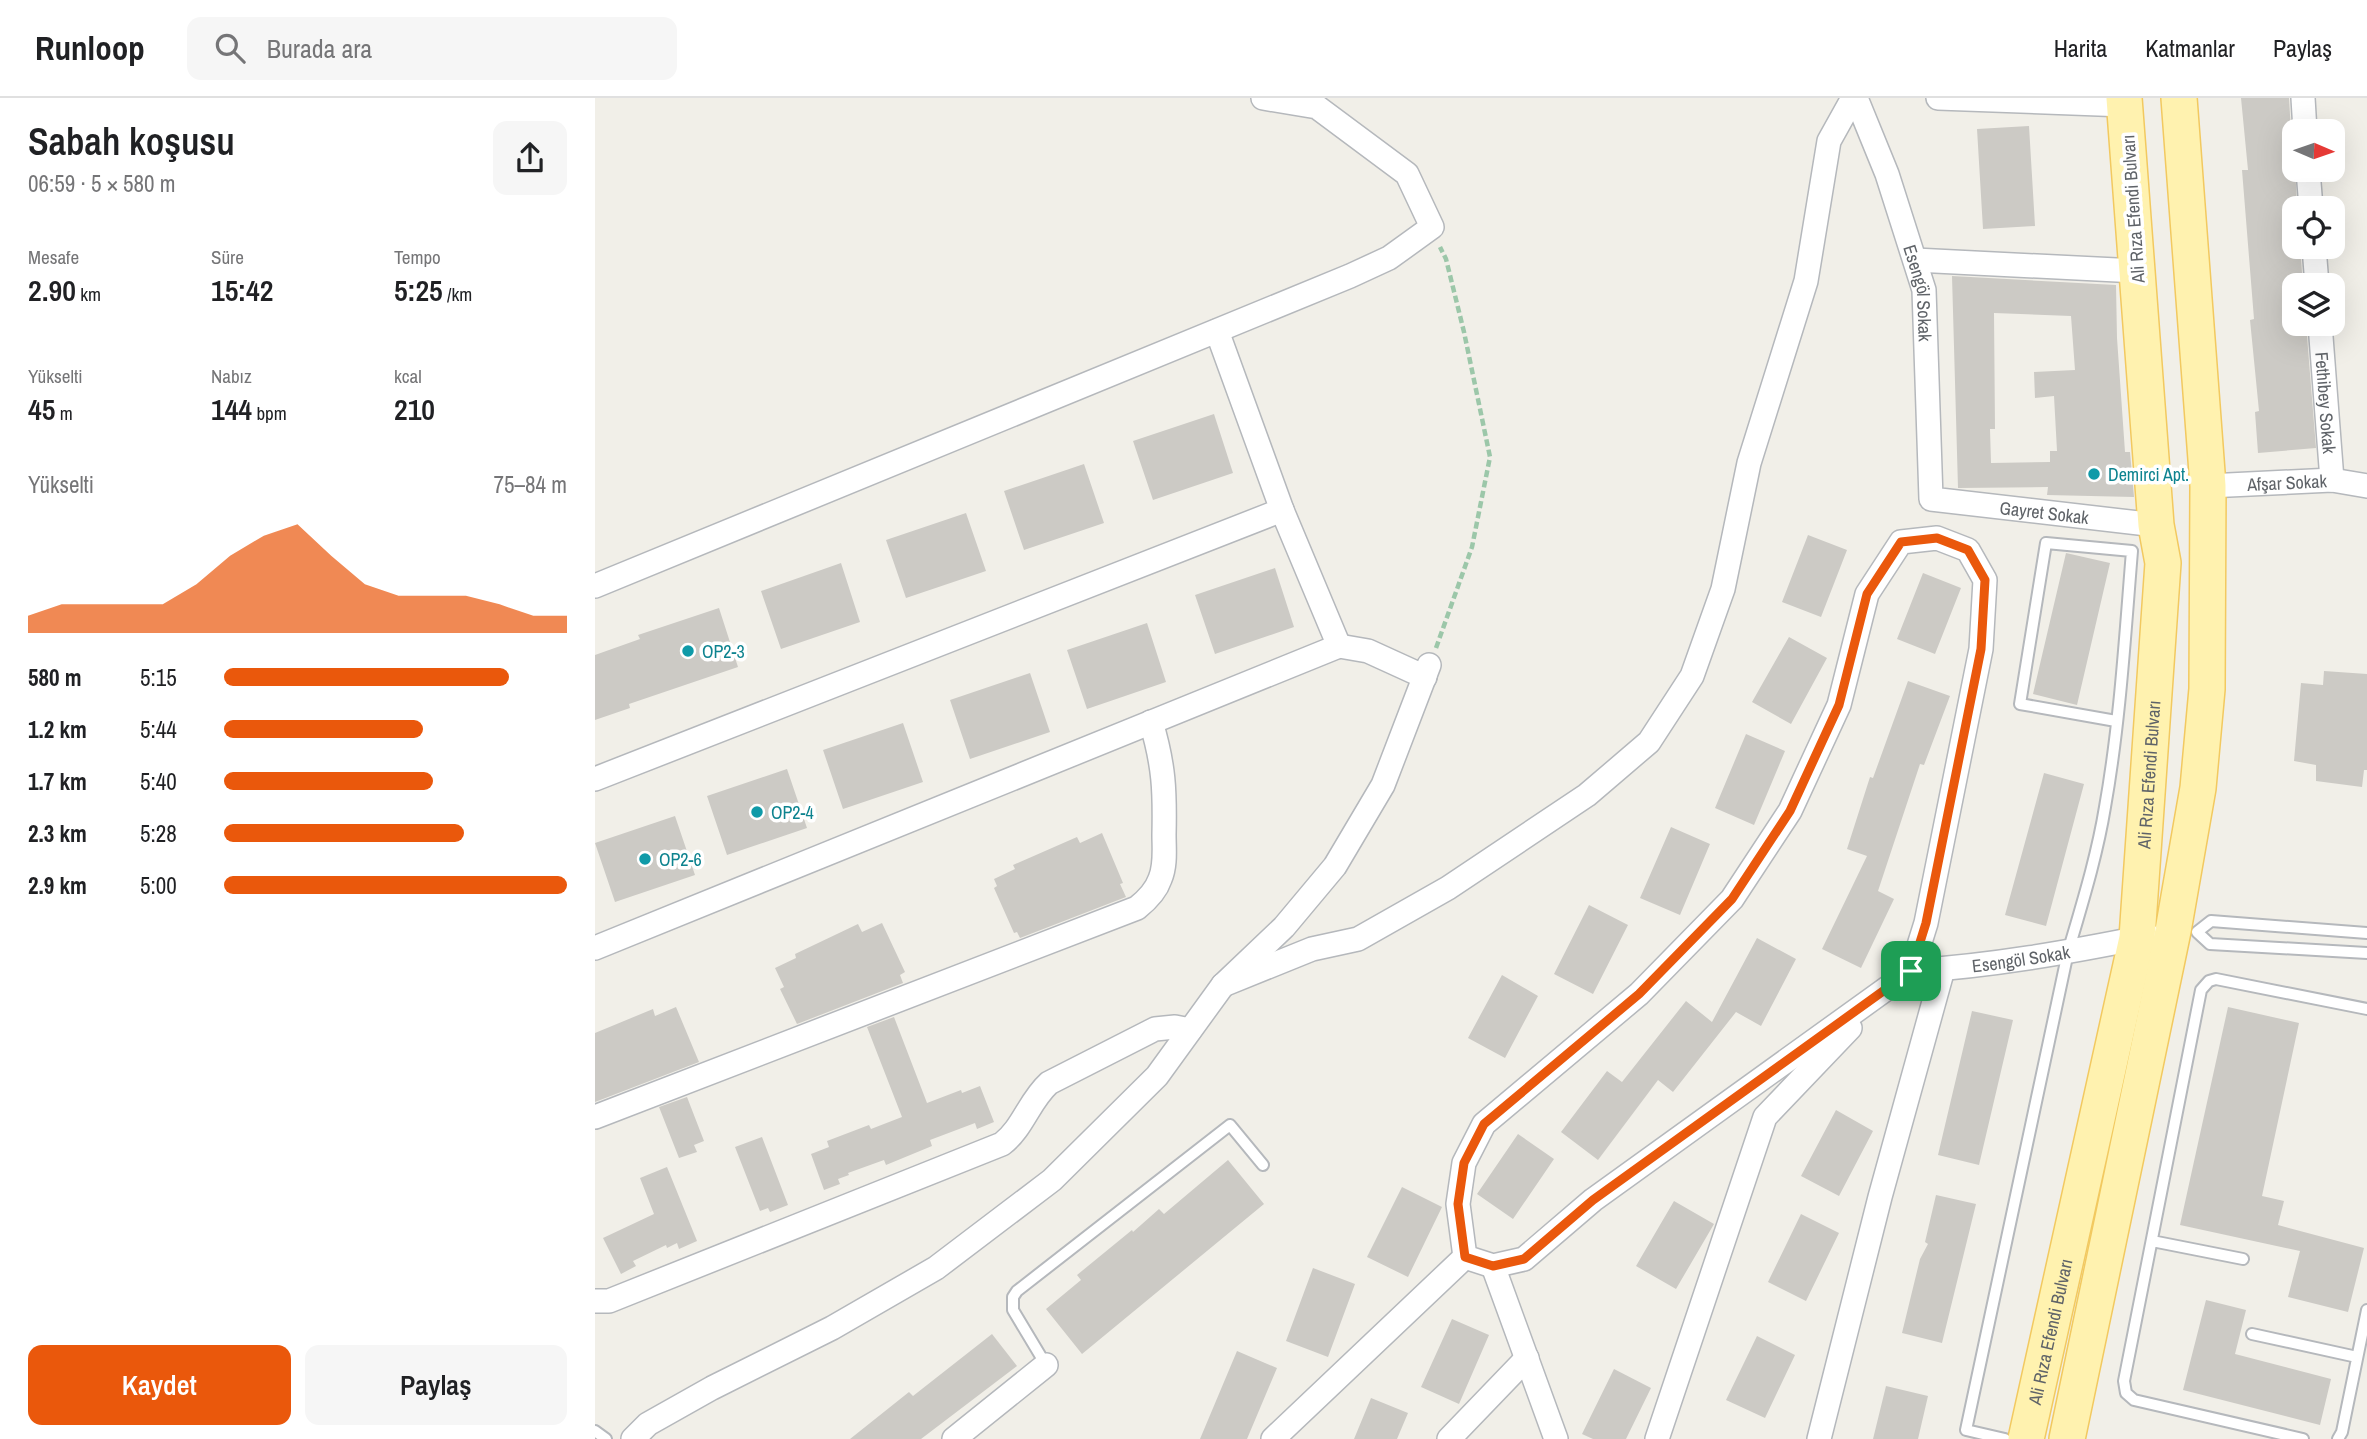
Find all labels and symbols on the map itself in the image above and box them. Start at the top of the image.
north arrow [2282,119,2345,182]
street label: Ali Rıza Efendi Bulvarı [2115,134,2151,285]
street label: Esengöl Sokak [1898,241,1938,342]
street label: Fethibey Sokak [2310,351,2342,455]
place label: Demirci Apt. [2108,462,2189,487]
marker: Demirci Apt. [2086,466,2102,482]
street label: Afşar Sokak [2246,468,2328,497]
street label: Gayret Sokak [1998,495,2091,530]
place label: OP2-3 [702,639,745,664]
marker: OP2-3 [680,643,696,659]
street label: Ali Rıza Efendi Bulvarı [2131,700,2166,851]
place label: OP2-4 [771,800,814,825]
marker: OP2-4 [749,804,765,820]
place label: OP2-6 [659,847,702,872]
marker: OP2-6 [637,851,653,867]
street label: Esengöl Sokak [1971,939,2072,978]
pin [1881,941,1941,1001]
street label: Ali Rıza Efendi Bulvarı [2021,1256,2078,1408]

